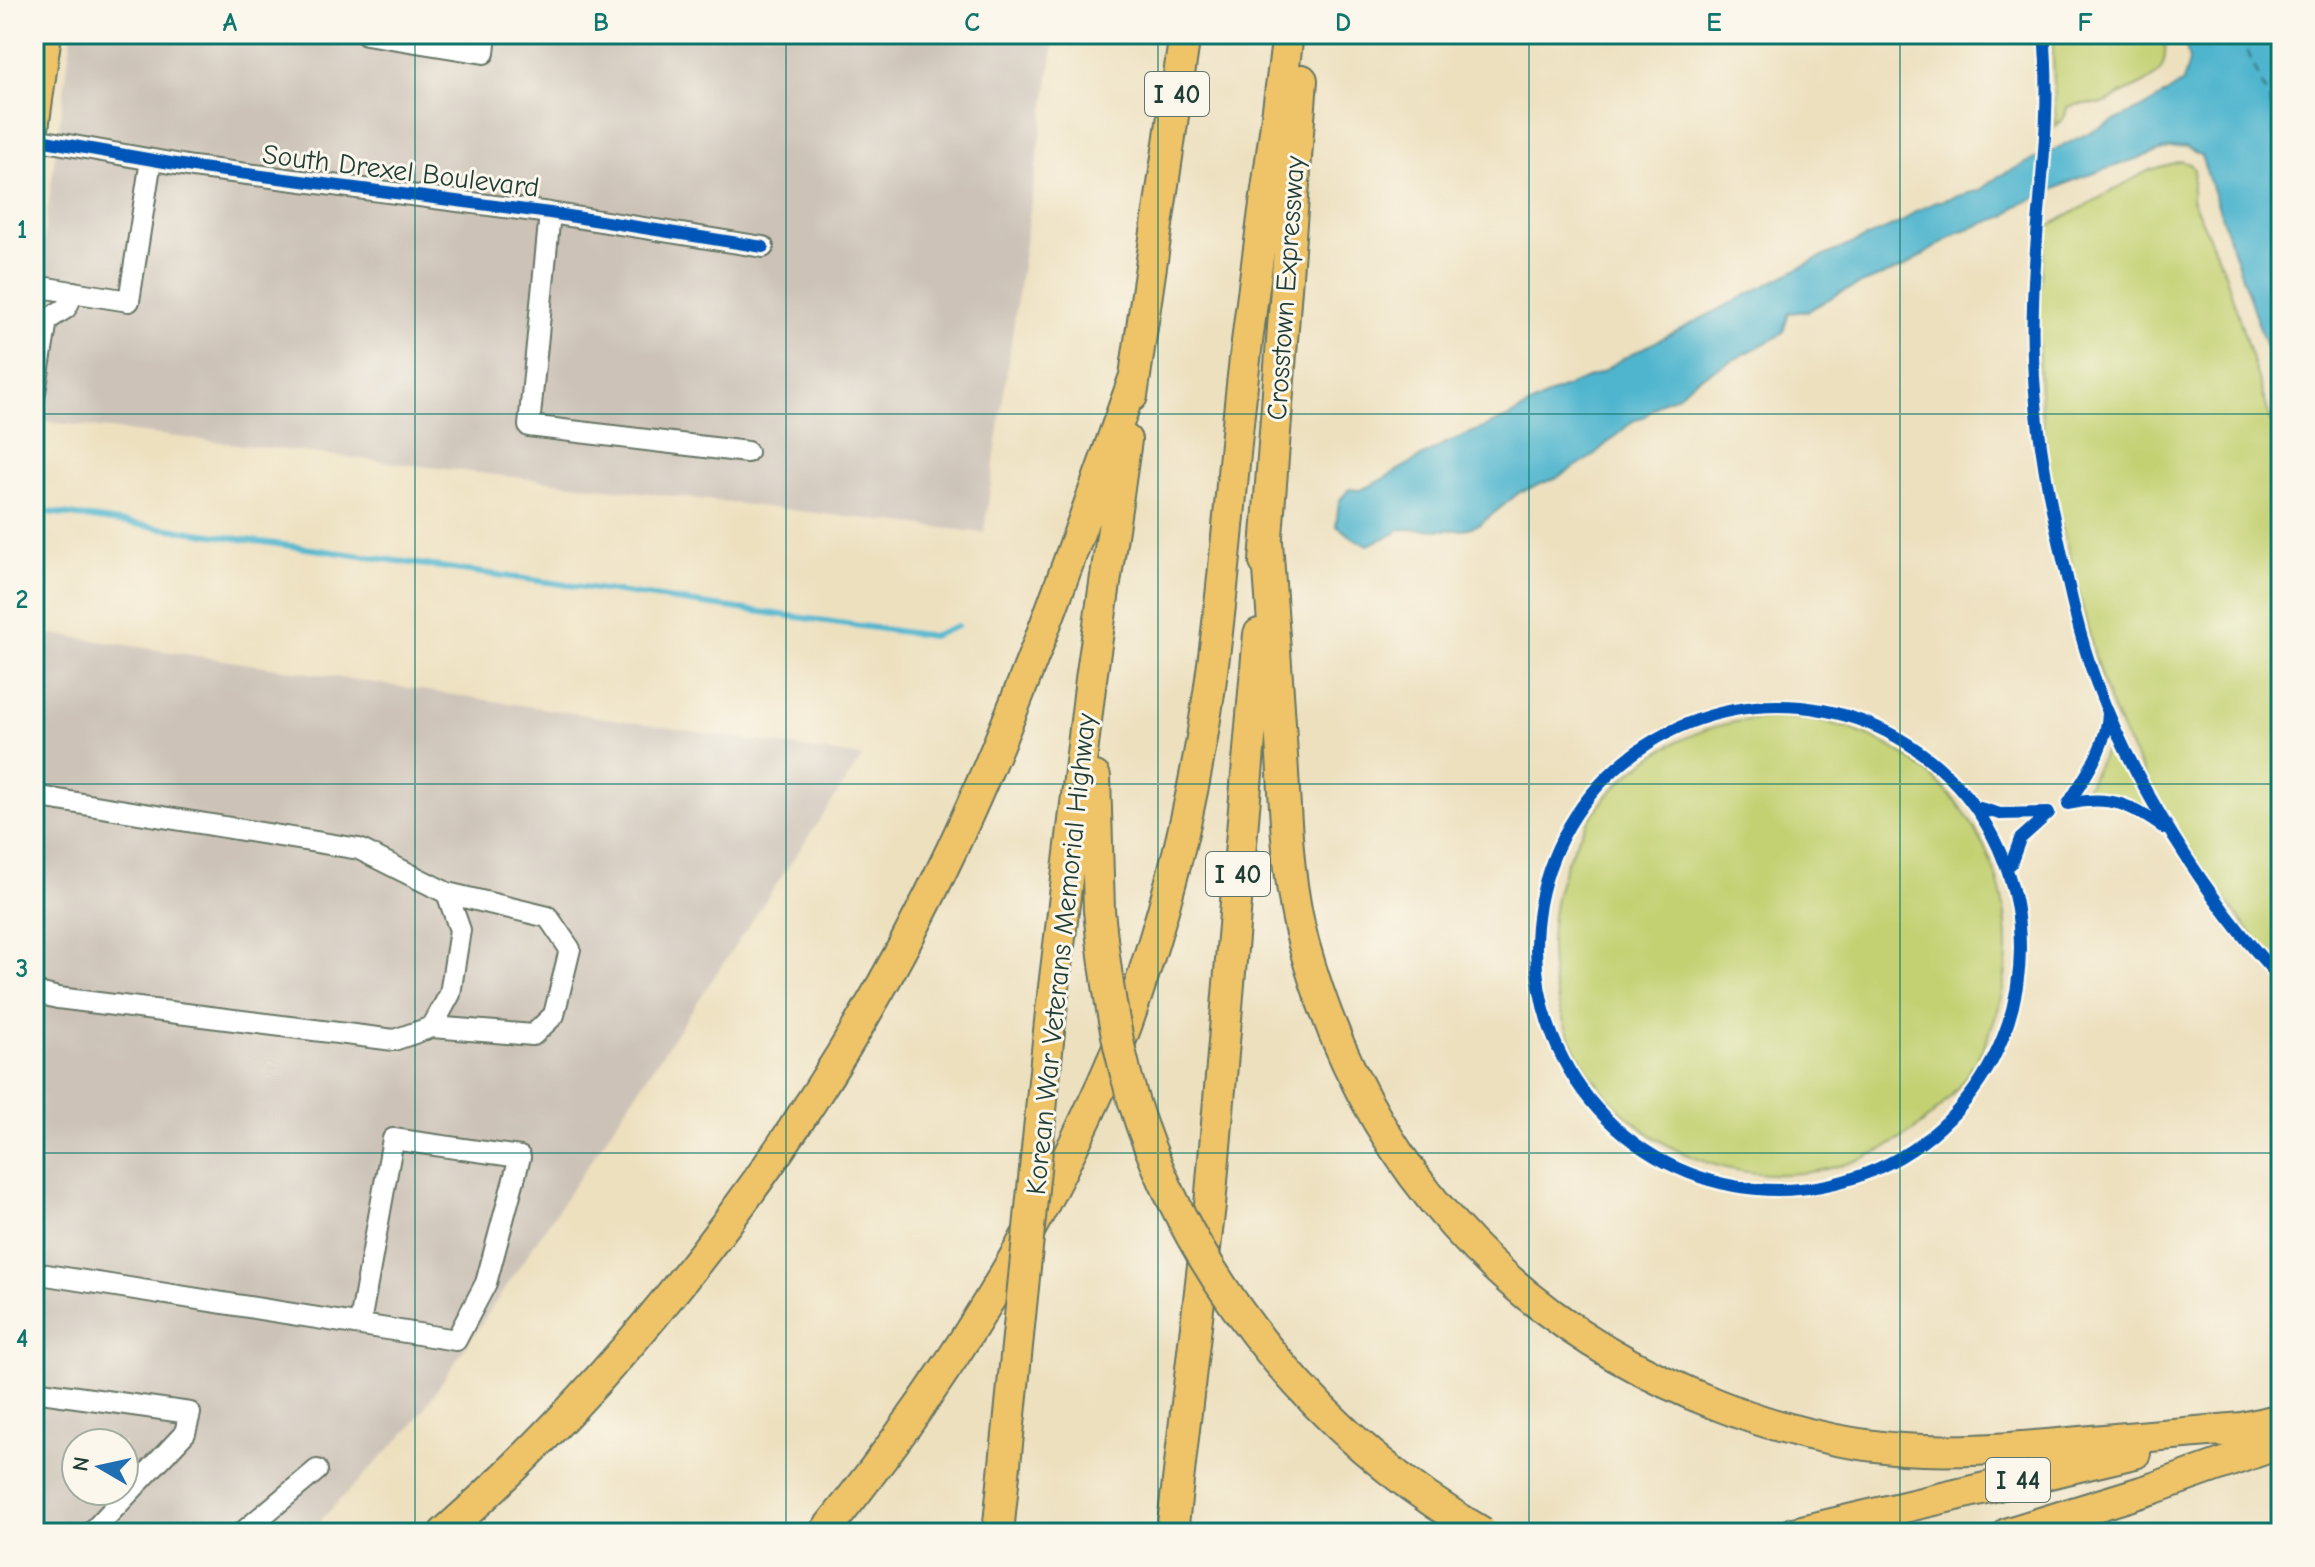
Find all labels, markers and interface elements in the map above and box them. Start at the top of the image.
text: A [223,8,238,38]
text: B [593,8,609,38]
text: C [964,8,980,38]
text: D [1335,8,1351,38]
text: E [1706,8,1722,38]
text: F [2077,8,2093,38]
road number: I 40 [1145,72,1209,116]
street label: South Drexel Boulevard [261,138,541,204]
street label: Crosstown Expressway [1261,154,1311,421]
text: 1 [17,215,27,245]
text: 2 [16,585,28,615]
street label: Korean War Veterans Memorial Highway [1020,711,1102,1197]
road number: I 40 [1206,852,1270,896]
text: 3 [16,954,28,984]
text: 4 [16,1324,28,1354]
north arrow [60,1427,140,1507]
text: N [67,1455,95,1473]
road number: I 44 [1986,1458,2050,1502]

